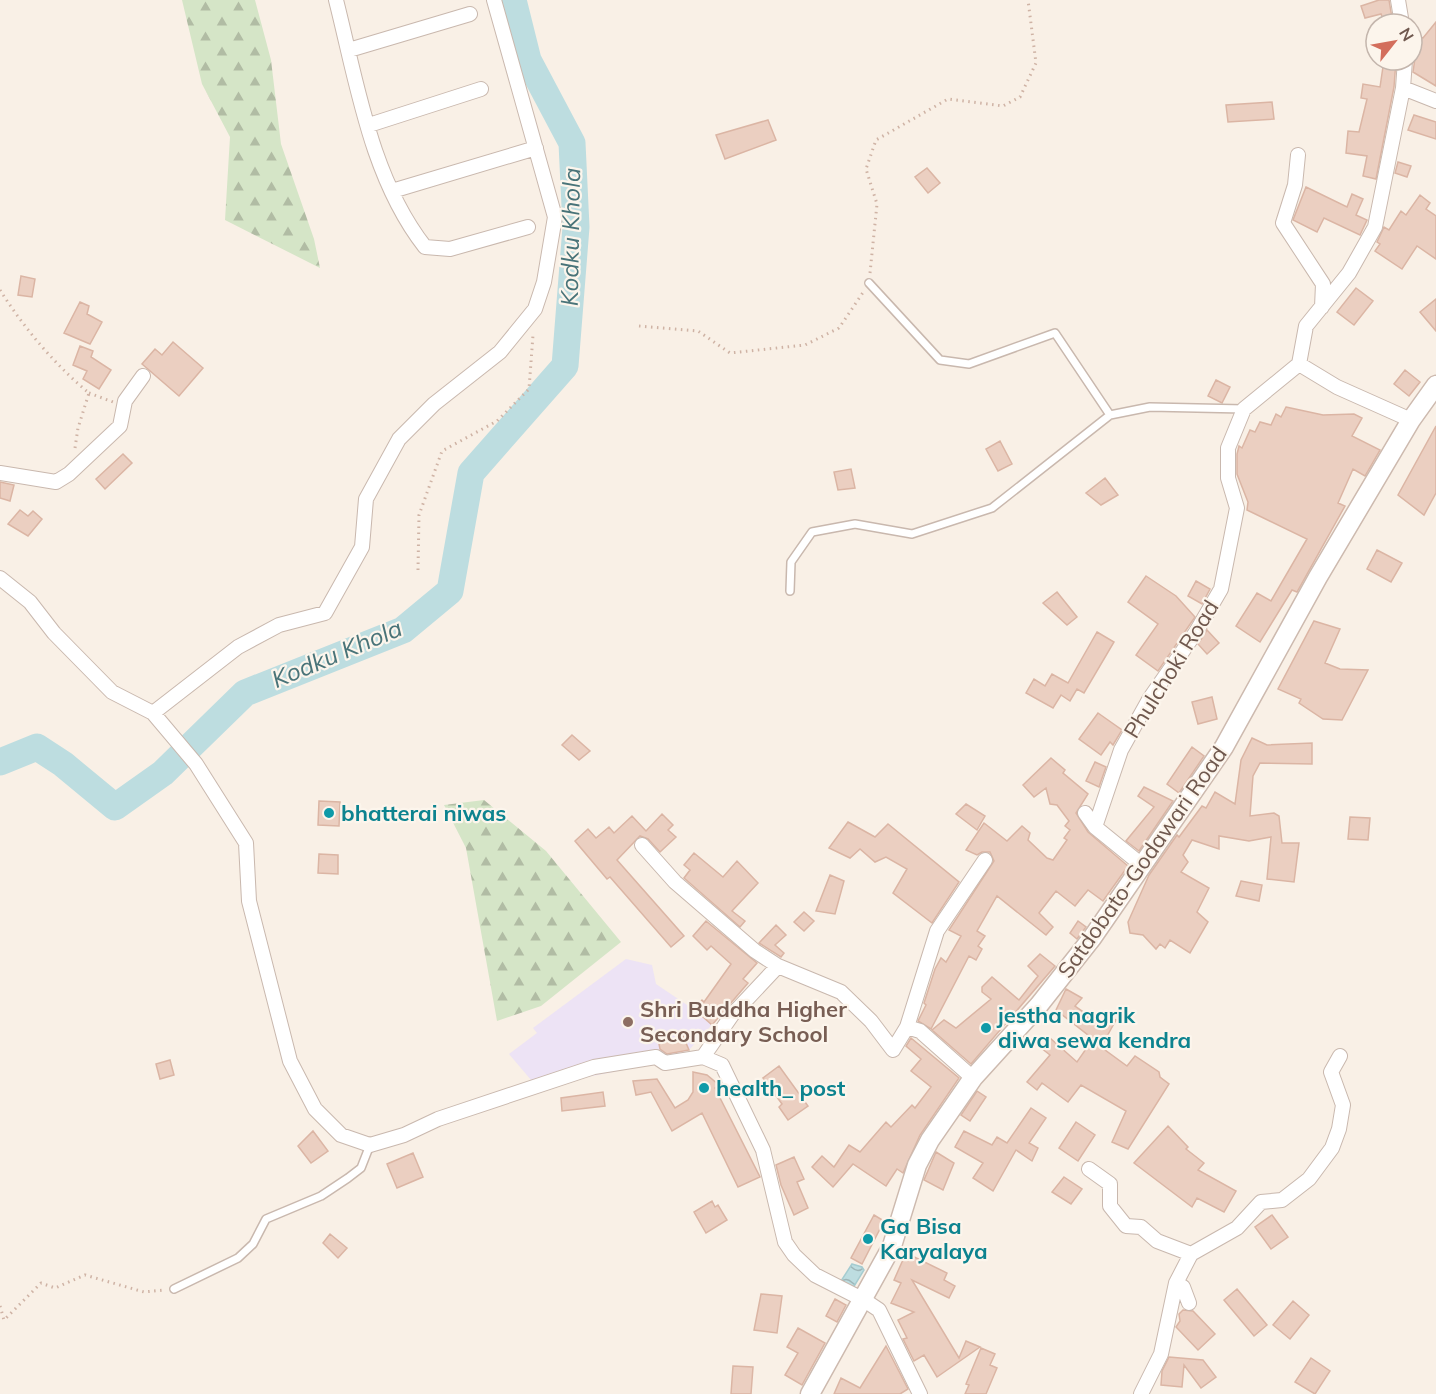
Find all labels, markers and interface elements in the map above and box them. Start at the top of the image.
north arrow [1364,12,1424,72]
text: N [1395,24,1419,45]
water label: Kodku Khola [554,167,586,307]
street label: Phulchoki Road [1117,595,1225,743]
water label: Kodku Khola [267,612,406,694]
street label: Satdobato-Godawari Road [1051,741,1233,983]
place label: bhatterai niwas [341,799,506,827]
marker: bhatterai niwas [322,806,336,820]
place label: Shri Buddha Higher Secondary School [640,995,847,1048]
place label: jestha nagrik diwa sewa kendra [996,1001,1191,1054]
marker: Shri Buddha Higher Secondary School [621,1015,635,1029]
marker: jestha nagrik diwa sewa kendra [979,1021,993,1035]
place label: health_ post [716,1074,845,1102]
marker: health_ post [697,1081,711,1095]
place label: Ga Bisa Karyalaya [880,1212,988,1265]
marker: Ga Bisa Karyalaya [861,1232,875,1246]

